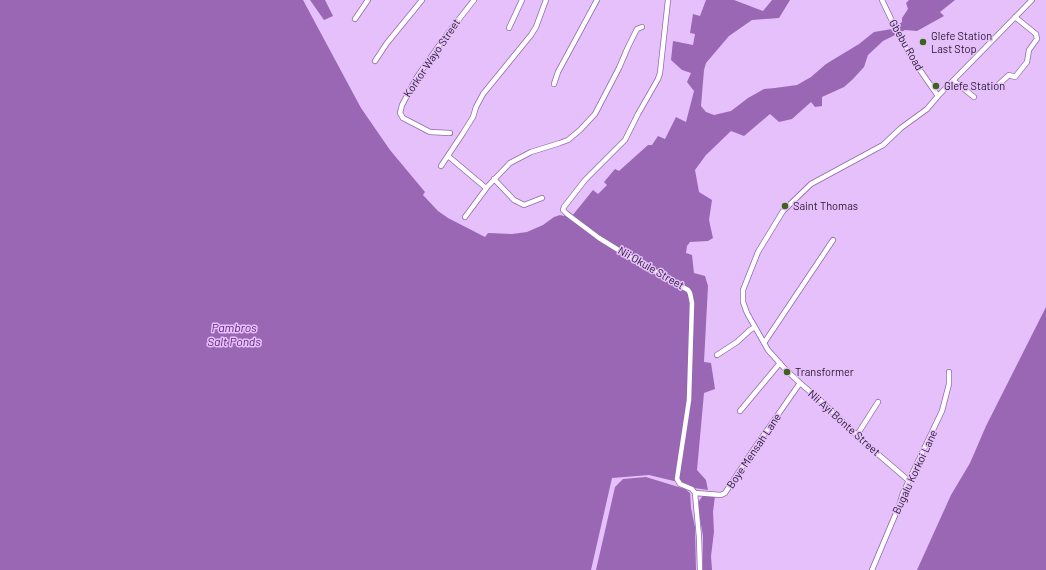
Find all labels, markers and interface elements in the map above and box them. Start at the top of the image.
street label: Korkor Wayo Street [401,16,463,100]
street label: Gbebu Road [886,17,926,73]
place label: Glefe Station Last Stop [931,29,992,55]
marker: Glefe Station Last Stop [918,37,928,47]
place label: Glefe Station [944,79,1005,93]
marker: Glefe Station [931,81,941,91]
place label: Saint Thomas [793,199,858,213]
marker: Saint Thomas [780,201,790,211]
street label: Nii Okule Street [616,244,686,292]
water label: Pambros Salt Ponds [207,321,261,349]
place label: Transformer [795,365,854,379]
marker: Transformer [782,367,792,377]
street label: Nii Ayi Bonte Street [805,387,883,459]
street label: Boye Mensah Lane [724,411,784,491]
street label: Bugalu Korkoi Lane [890,428,940,516]

